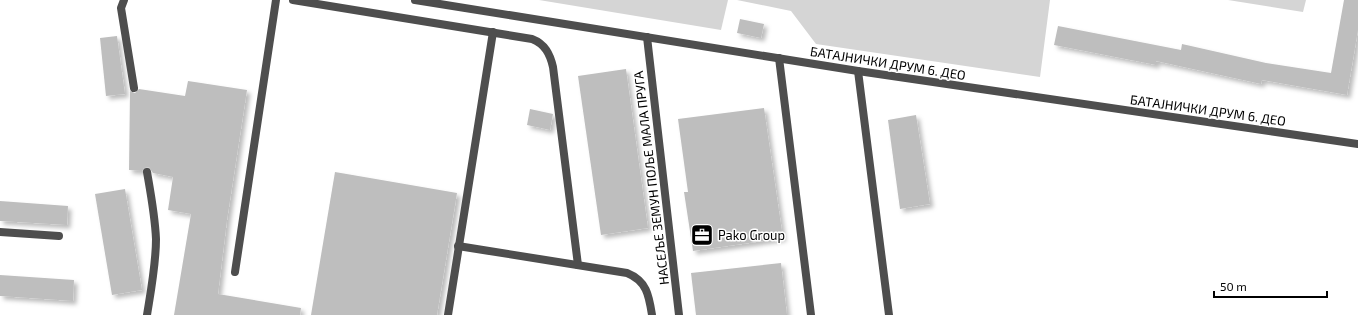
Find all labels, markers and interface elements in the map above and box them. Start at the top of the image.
street label: БАТАЈНИЧКИ ДРУМ 6. ДЕО [809,43,967,83]
street label: НАСЕЉЕ ЗЕМУН ПОЉЕ МАЛА ПРУГА [630,70,672,286]
street label: БАТАЈНИЧКИ ДРУМ 6. ДЕО [1129,91,1287,129]
office icon: Pako Group [689,222,715,248]
place label: Pako Group [718,227,785,243]
scale bar [1214,273,1327,299]
text: 50 m [1220,279,1247,293]

